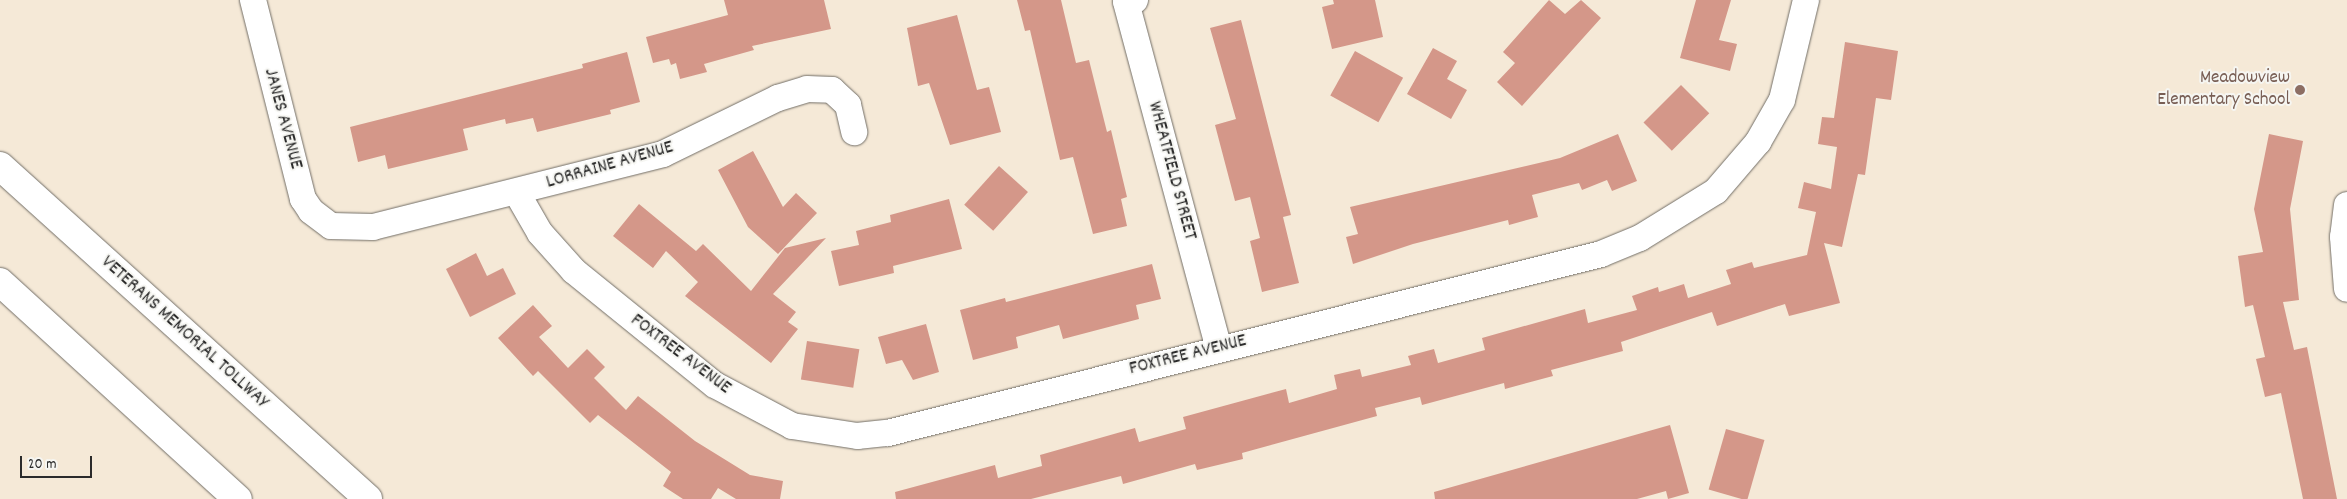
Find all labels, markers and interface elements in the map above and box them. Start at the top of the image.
street label: JANES AVENUE [258,66,306,172]
place label: Meadowview Elementary School [2157,68,2290,112]
marker: Meadowview Elementary School [2294,84,2306,96]
street label: WHEATFIELD STREET [1142,99,1200,243]
street label: LORRAINE AVENUE [544,137,676,195]
street label: VETERANS MEMORIAL TOLLWAY [96,252,272,414]
street label: FOXTREE AVENUE [625,310,735,400]
street label: FOXTREE AVENUE [1127,330,1249,382]
scale bar [22,446,95,478]
text: 20 m [28,454,56,476]

